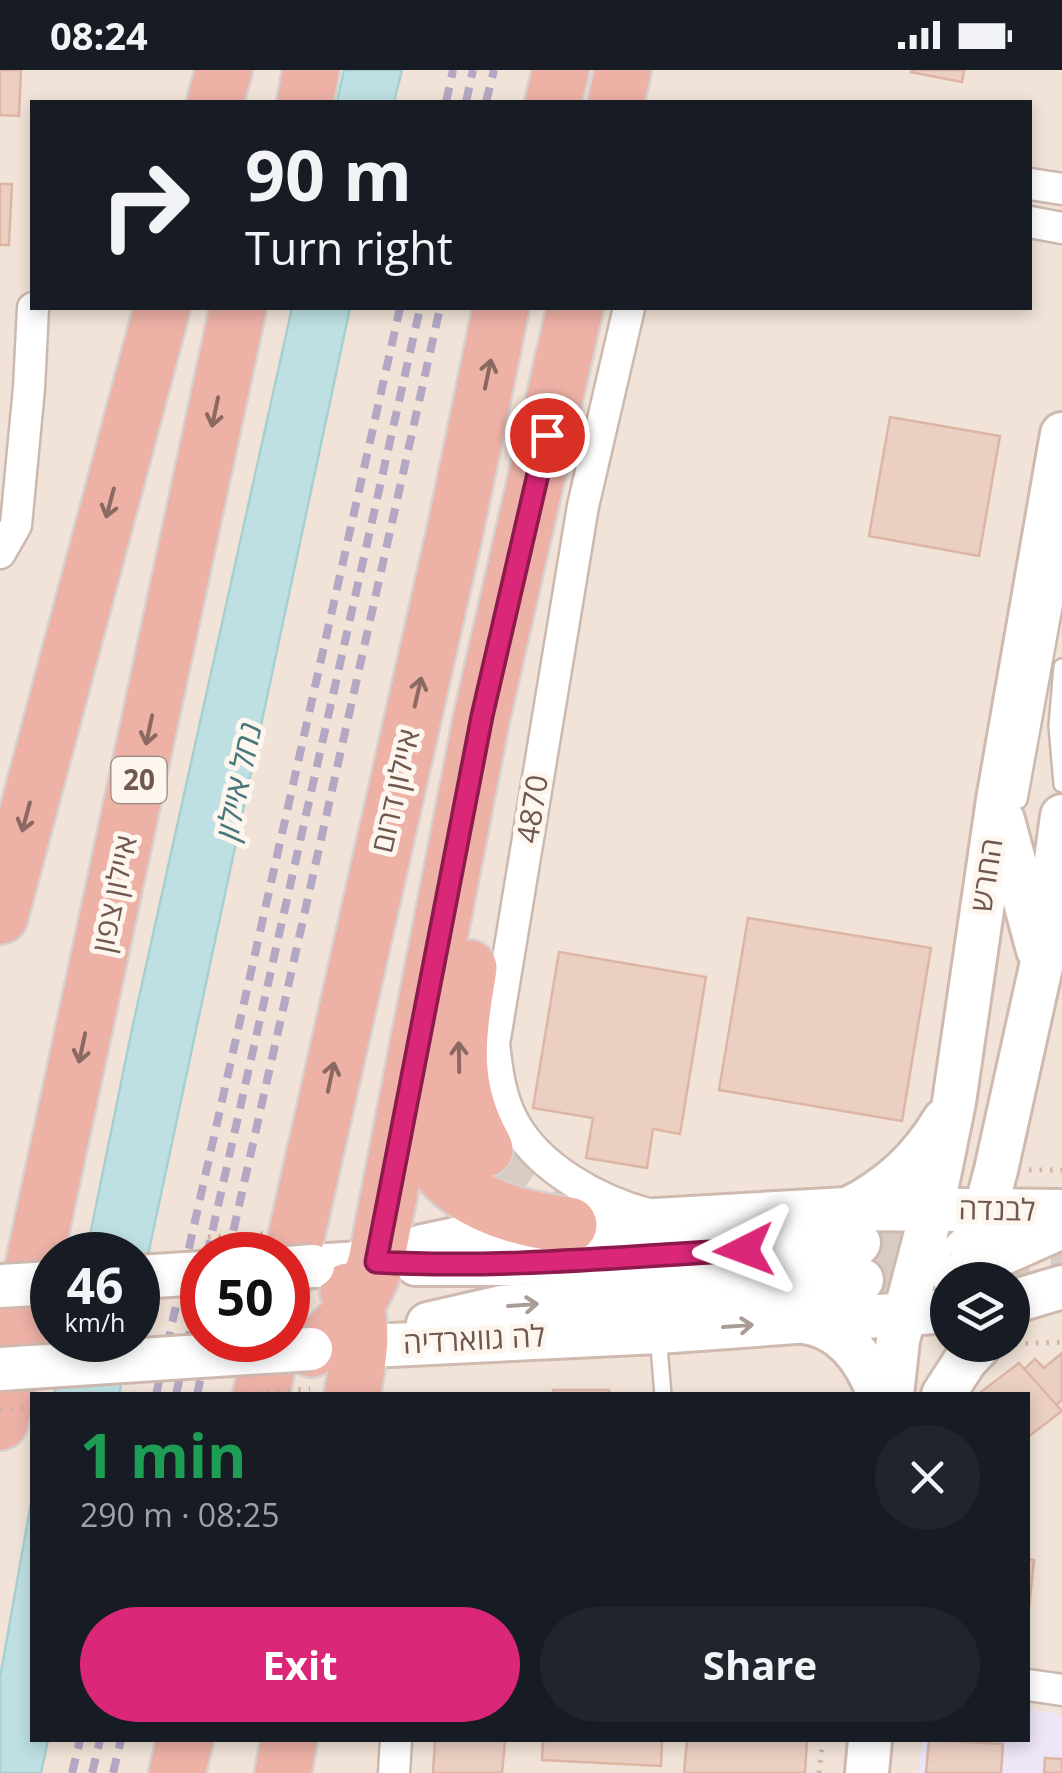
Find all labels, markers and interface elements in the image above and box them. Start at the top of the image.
text: 08:24 [50,9,148,61]
text: 90 m [245,126,412,222]
icon: right [80,140,210,270]
text: Turn right [245,217,453,278]
one-way arrow [479,359,498,391]
pin [505,393,590,478]
one-way arrow [205,395,224,427]
icon: arrive [520,408,575,463]
one-way arrow [100,487,119,518]
one-way arrow [410,676,429,708]
one-way arrow [139,713,157,745]
water label: נחל איילון [204,718,271,845]
street label: איילון דרום [360,725,429,857]
road number: 20 [112,757,166,803]
street label: 4870 [506,772,557,846]
one-way arrow [16,801,35,832]
street label: איילון צפון [81,831,146,956]
street label: החרש [959,835,1012,914]
one-way arrow [72,1031,90,1063]
one-way arrow [449,1041,468,1073]
one-way arrow [323,1062,342,1094]
street label: לבנדה [958,1187,1036,1230]
position arrow [692,1198,796,1302]
speed limit sign: 50 [180,1232,310,1362]
text: 46 [66,1251,124,1319]
map controls [930,1262,1030,1362]
button: layers [930,1262,1030,1362]
one-way arrow [507,1296,539,1315]
text: km/h [65,1305,125,1339]
street label: לה גווארדיה [402,1314,546,1363]
one-way arrow [722,1316,754,1335]
text: 1 min [80,1414,247,1496]
button: close [875,1425,980,1530]
text: 290 m · 08:25 [80,1493,279,1536]
button: Exit [80,1607,520,1722]
button: Share [540,1607,980,1722]

